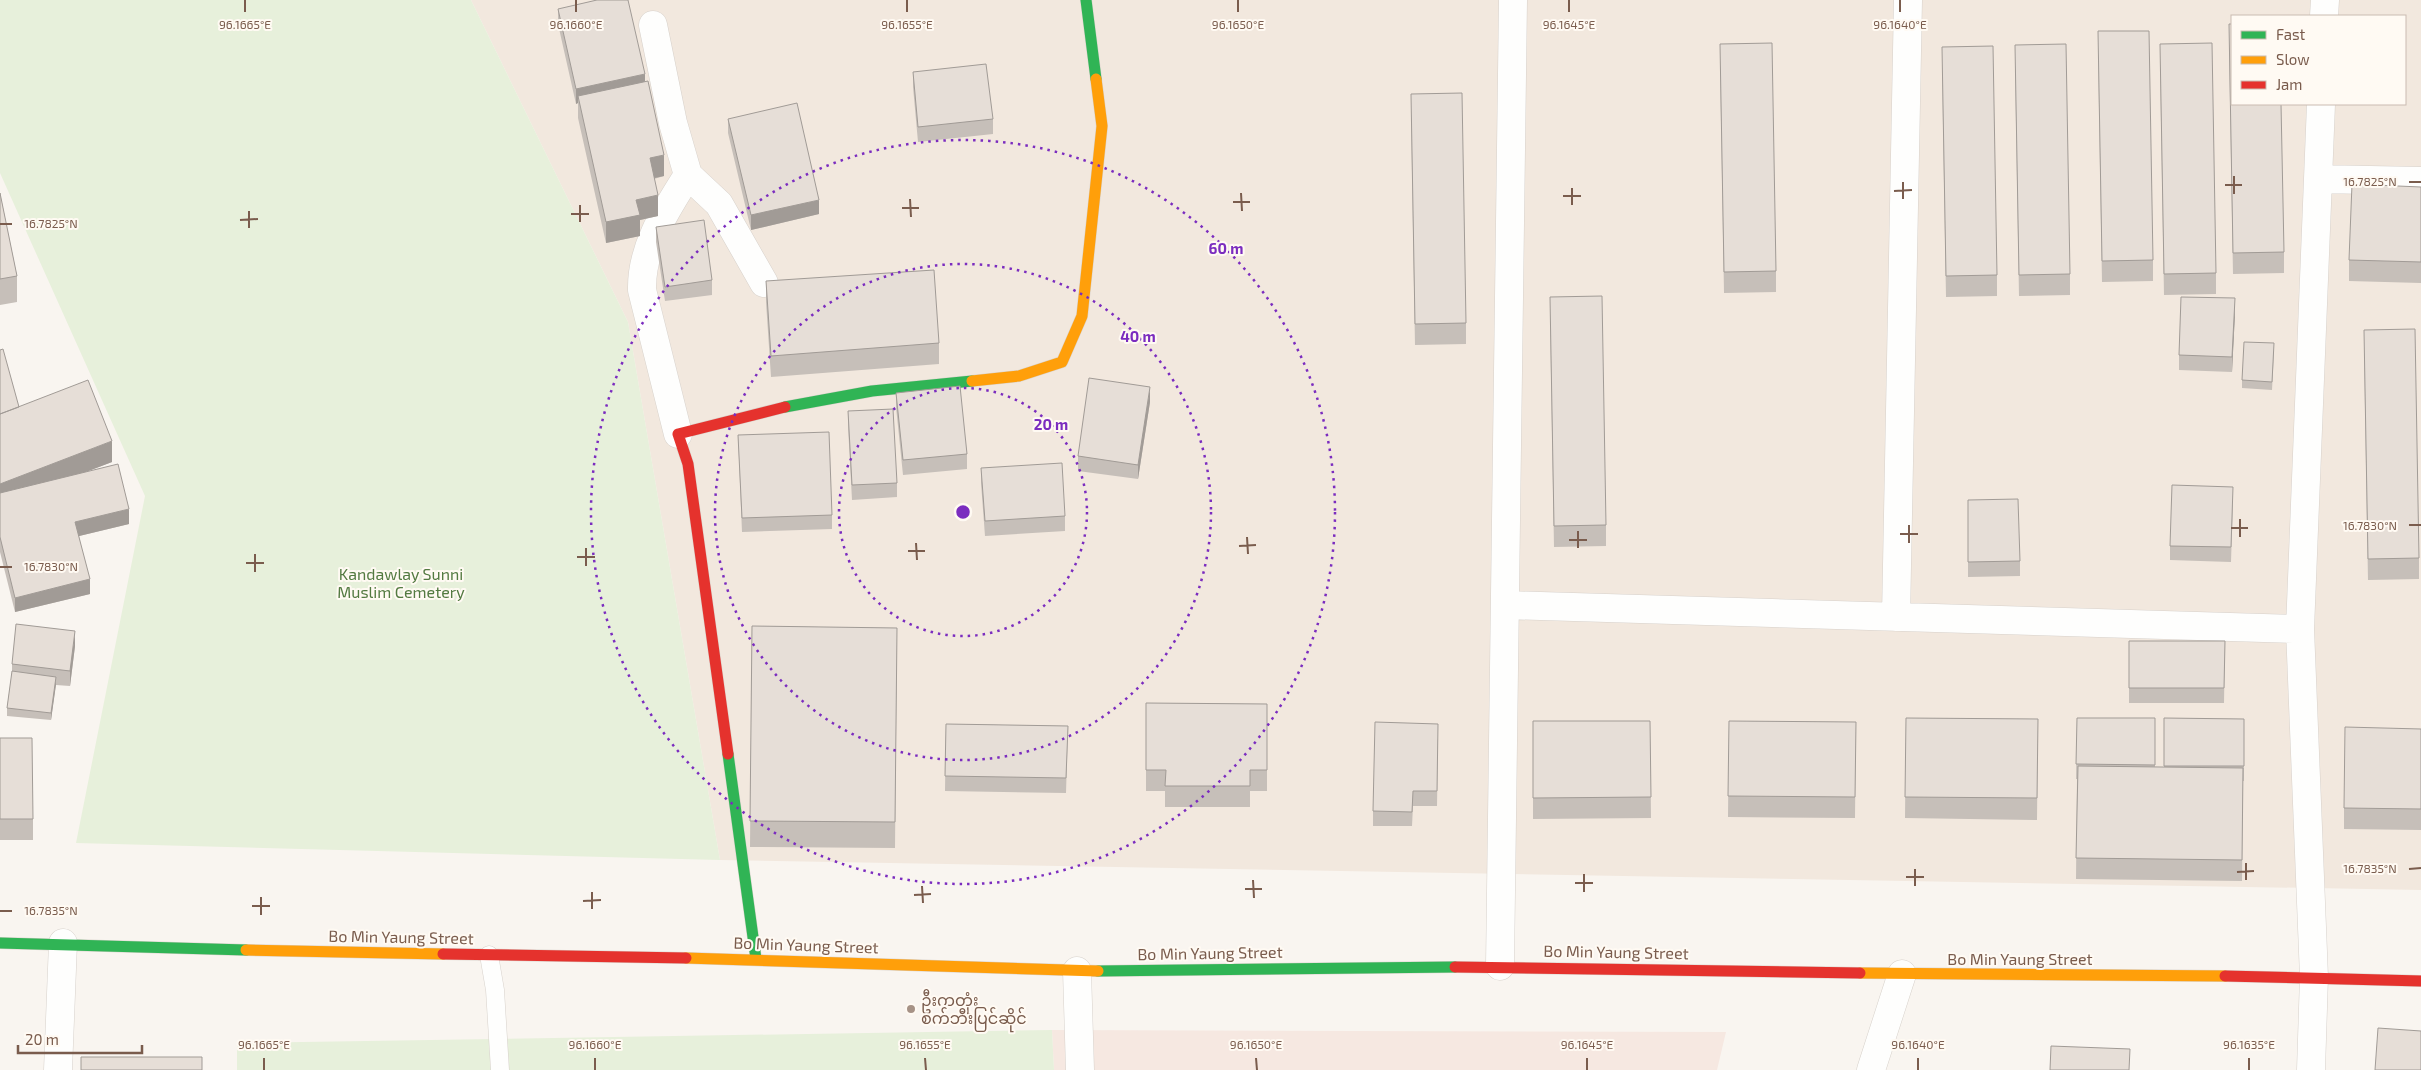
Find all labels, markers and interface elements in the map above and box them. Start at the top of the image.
legend [2231,15,2406,105]
text: 96.1665°E [219,17,271,31]
text: 96.1660°E [550,17,603,31]
text: 96.1655°E [881,17,933,31]
text: 96.1650°E [1212,17,1264,31]
text: 96.1645°E [1543,17,1596,31]
text: 96.1640°E [1873,17,1927,31]
text: Fast [2276,25,2306,43]
text: Slow [2276,50,2310,68]
text: Jam [2276,75,2302,93]
text: 16.7825°N [2343,174,2397,188]
text: 16.7825°N [24,216,78,230]
text: 60 m [1209,239,1243,257]
text: 40 m [1120,327,1156,345]
text: 20 m [1034,415,1068,433]
centre of rings [954,503,972,521]
text: 16.7830°N [2343,518,2397,532]
text: 16.7830°N [24,559,78,573]
park label: Kandawlay Sunni Muslim Cemetery [337,564,465,601]
text: 16.7835°N [2343,861,2397,875]
text: 16.7835°N [24,903,78,917]
street label: Bo Min Yaung Street [328,926,474,947]
street label: Bo Min Yaung Street [733,932,879,957]
street label: Bo Min Yaung Street [1543,941,1689,962]
street label: Bo Min Yaung Street [1137,942,1283,963]
street label: Bo Min Yaung Street [1947,949,2093,968]
place label: ဦးကတုံး စက်ဘီးပြင်ဆိုင် [921,989,1027,1033]
marker: ဦးကတုံး စက်ဘီးပြင်ဆိုင် [905,1003,917,1015]
scale bar [18,1022,141,1054]
text: 20 m [25,1030,59,1048]
text: 96.1665°E [238,1037,290,1051]
text: 96.1660°E [569,1037,622,1051]
text: 96.1655°E [899,1037,951,1051]
text: 96.1650°E [1230,1037,1282,1051]
text: 96.1645°E [1561,1037,1614,1051]
text: 96.1640°E [1891,1037,1945,1051]
text: 96.1635°E [2223,1037,2275,1051]

